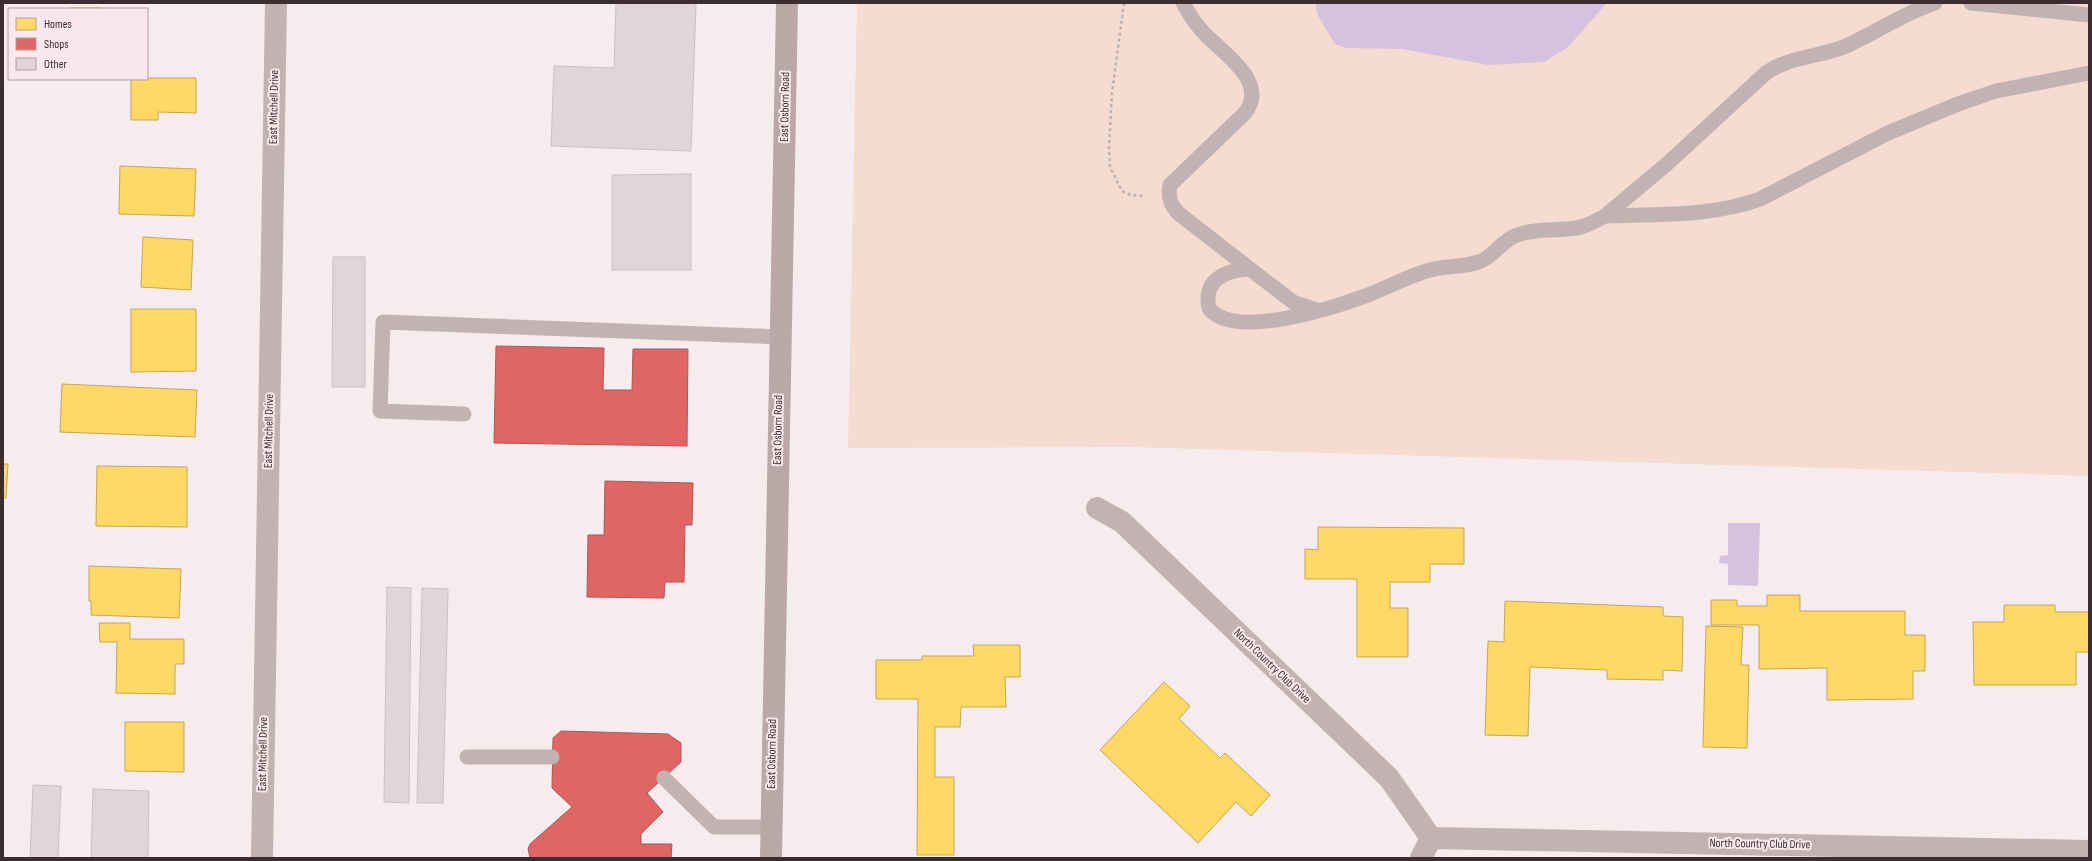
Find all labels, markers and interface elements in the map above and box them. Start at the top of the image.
legend [8,8,148,80]
text: Homes [44,17,72,32]
text: Shops [44,37,69,52]
text: Other [44,57,68,72]
street label: East Mitchell Drive [266,70,282,144]
street label: East Osborn Road [777,72,793,142]
street label: East Mitchell Drive [261,394,277,468]
street label: East Osborn Road [770,395,786,465]
street label: North Country Club Drive [1230,626,1314,707]
street label: East Mitchell Drive [255,717,271,791]
street label: East Osborn Road [764,719,780,789]
street label: North Country Club Drive [1709,836,1811,852]

